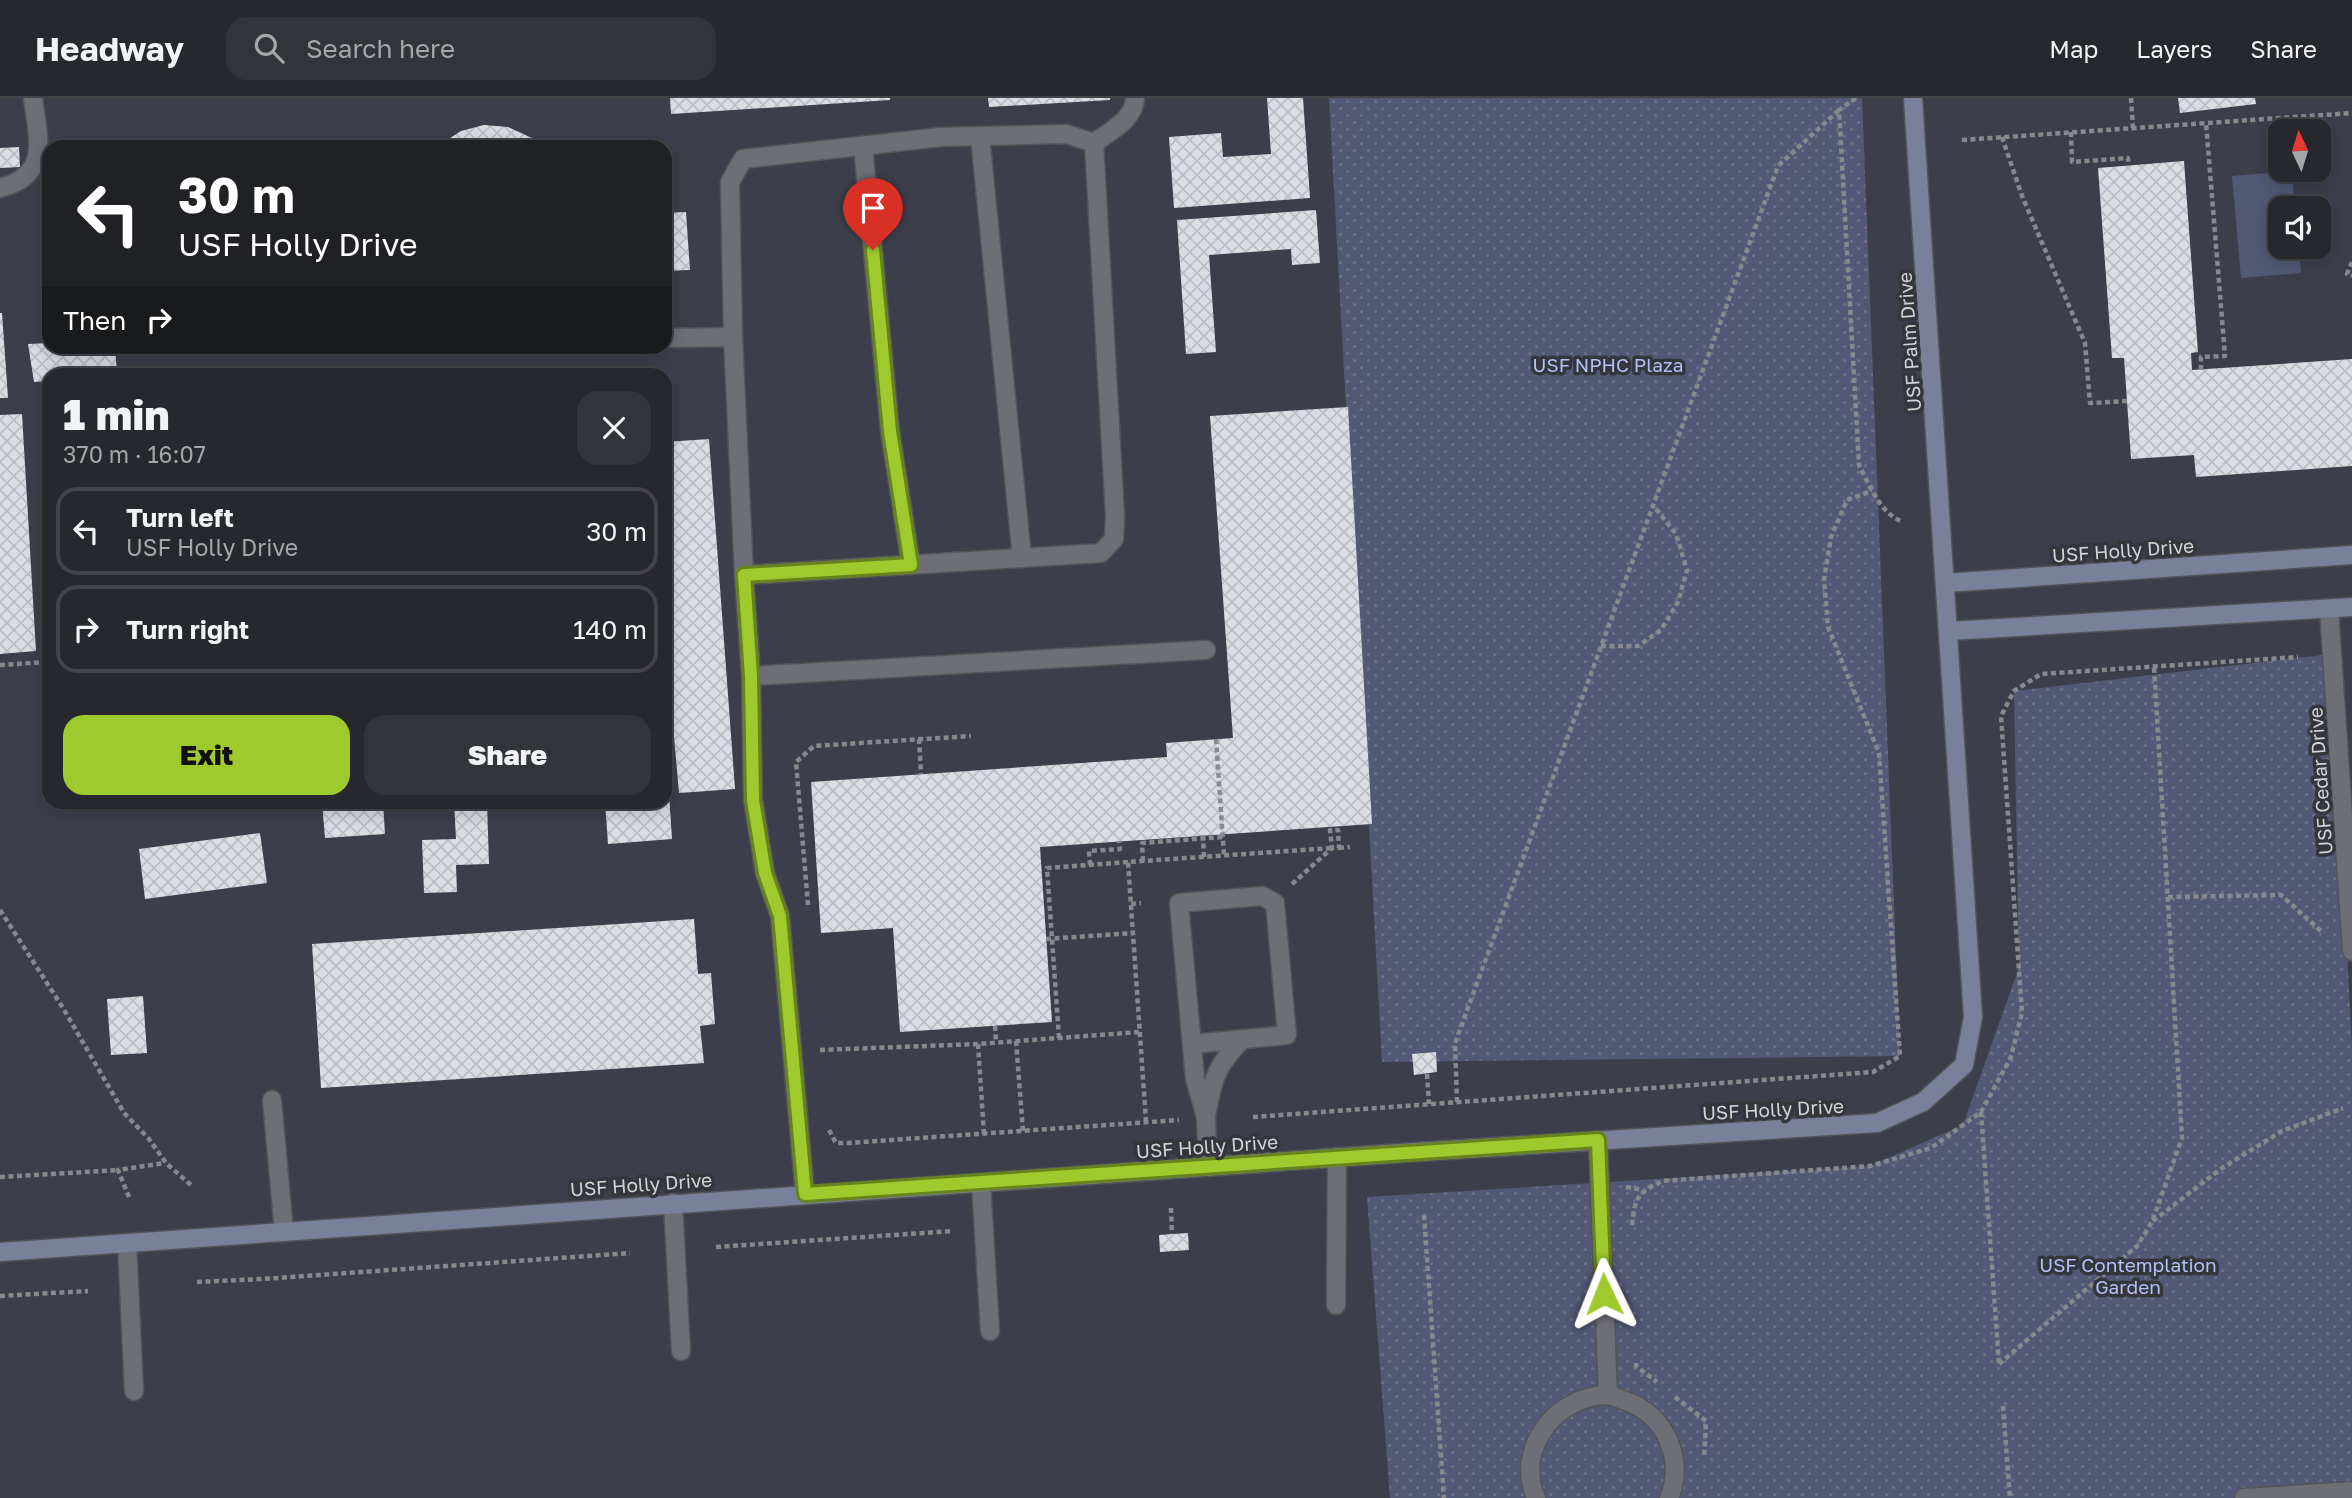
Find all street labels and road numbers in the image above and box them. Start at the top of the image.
street label: USF Palm Drive [1893,271,1925,413]
street label: USF Holly Drive [2051,534,2195,566]
street label: USF Cedar Drive [2303,707,2337,855]
street label: USF Holly Drive [1701,1094,1845,1124]
street label: USF Holly Drive [1135,1130,1279,1162]
street label: USF Holly Drive [569,1168,713,1200]

